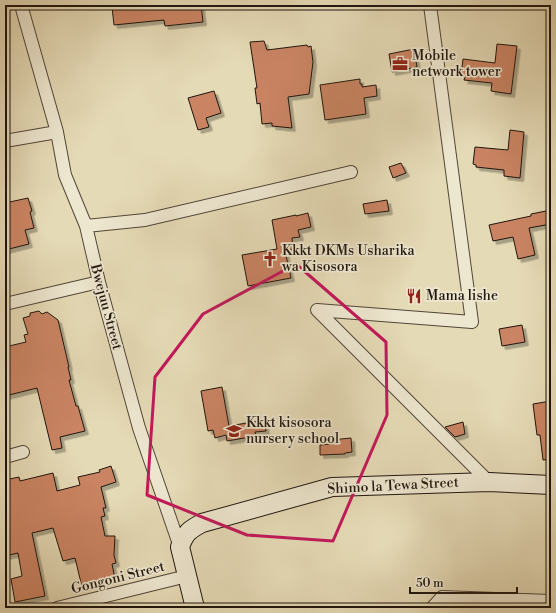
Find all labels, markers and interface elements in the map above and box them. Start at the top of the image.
place label: Mobile network tower [412,47,501,81]
office icon: Mobile network tower [391,55,409,73]
place label: Kkkt DKMs Usharika wa Kisosora [281,242,416,276]
church icon: Kkkt DKMs Usharika wa Kisosora [261,250,279,268]
street label: Bwejuu Street [86,261,126,352]
restaurant icon: Mama lishe [405,287,423,305]
place label: Mama lishe [426,287,498,305]
place label: Kkkt kisosora nursery school [246,414,339,448]
school or university icon: Kkkt kisosora nursery school [225,422,243,440]
street label: Shimo la Tewa Street [327,474,459,498]
street label: Gongoni Street [69,558,167,598]
scale bar [410,569,517,595]
text: 50 m [416,576,444,591]

